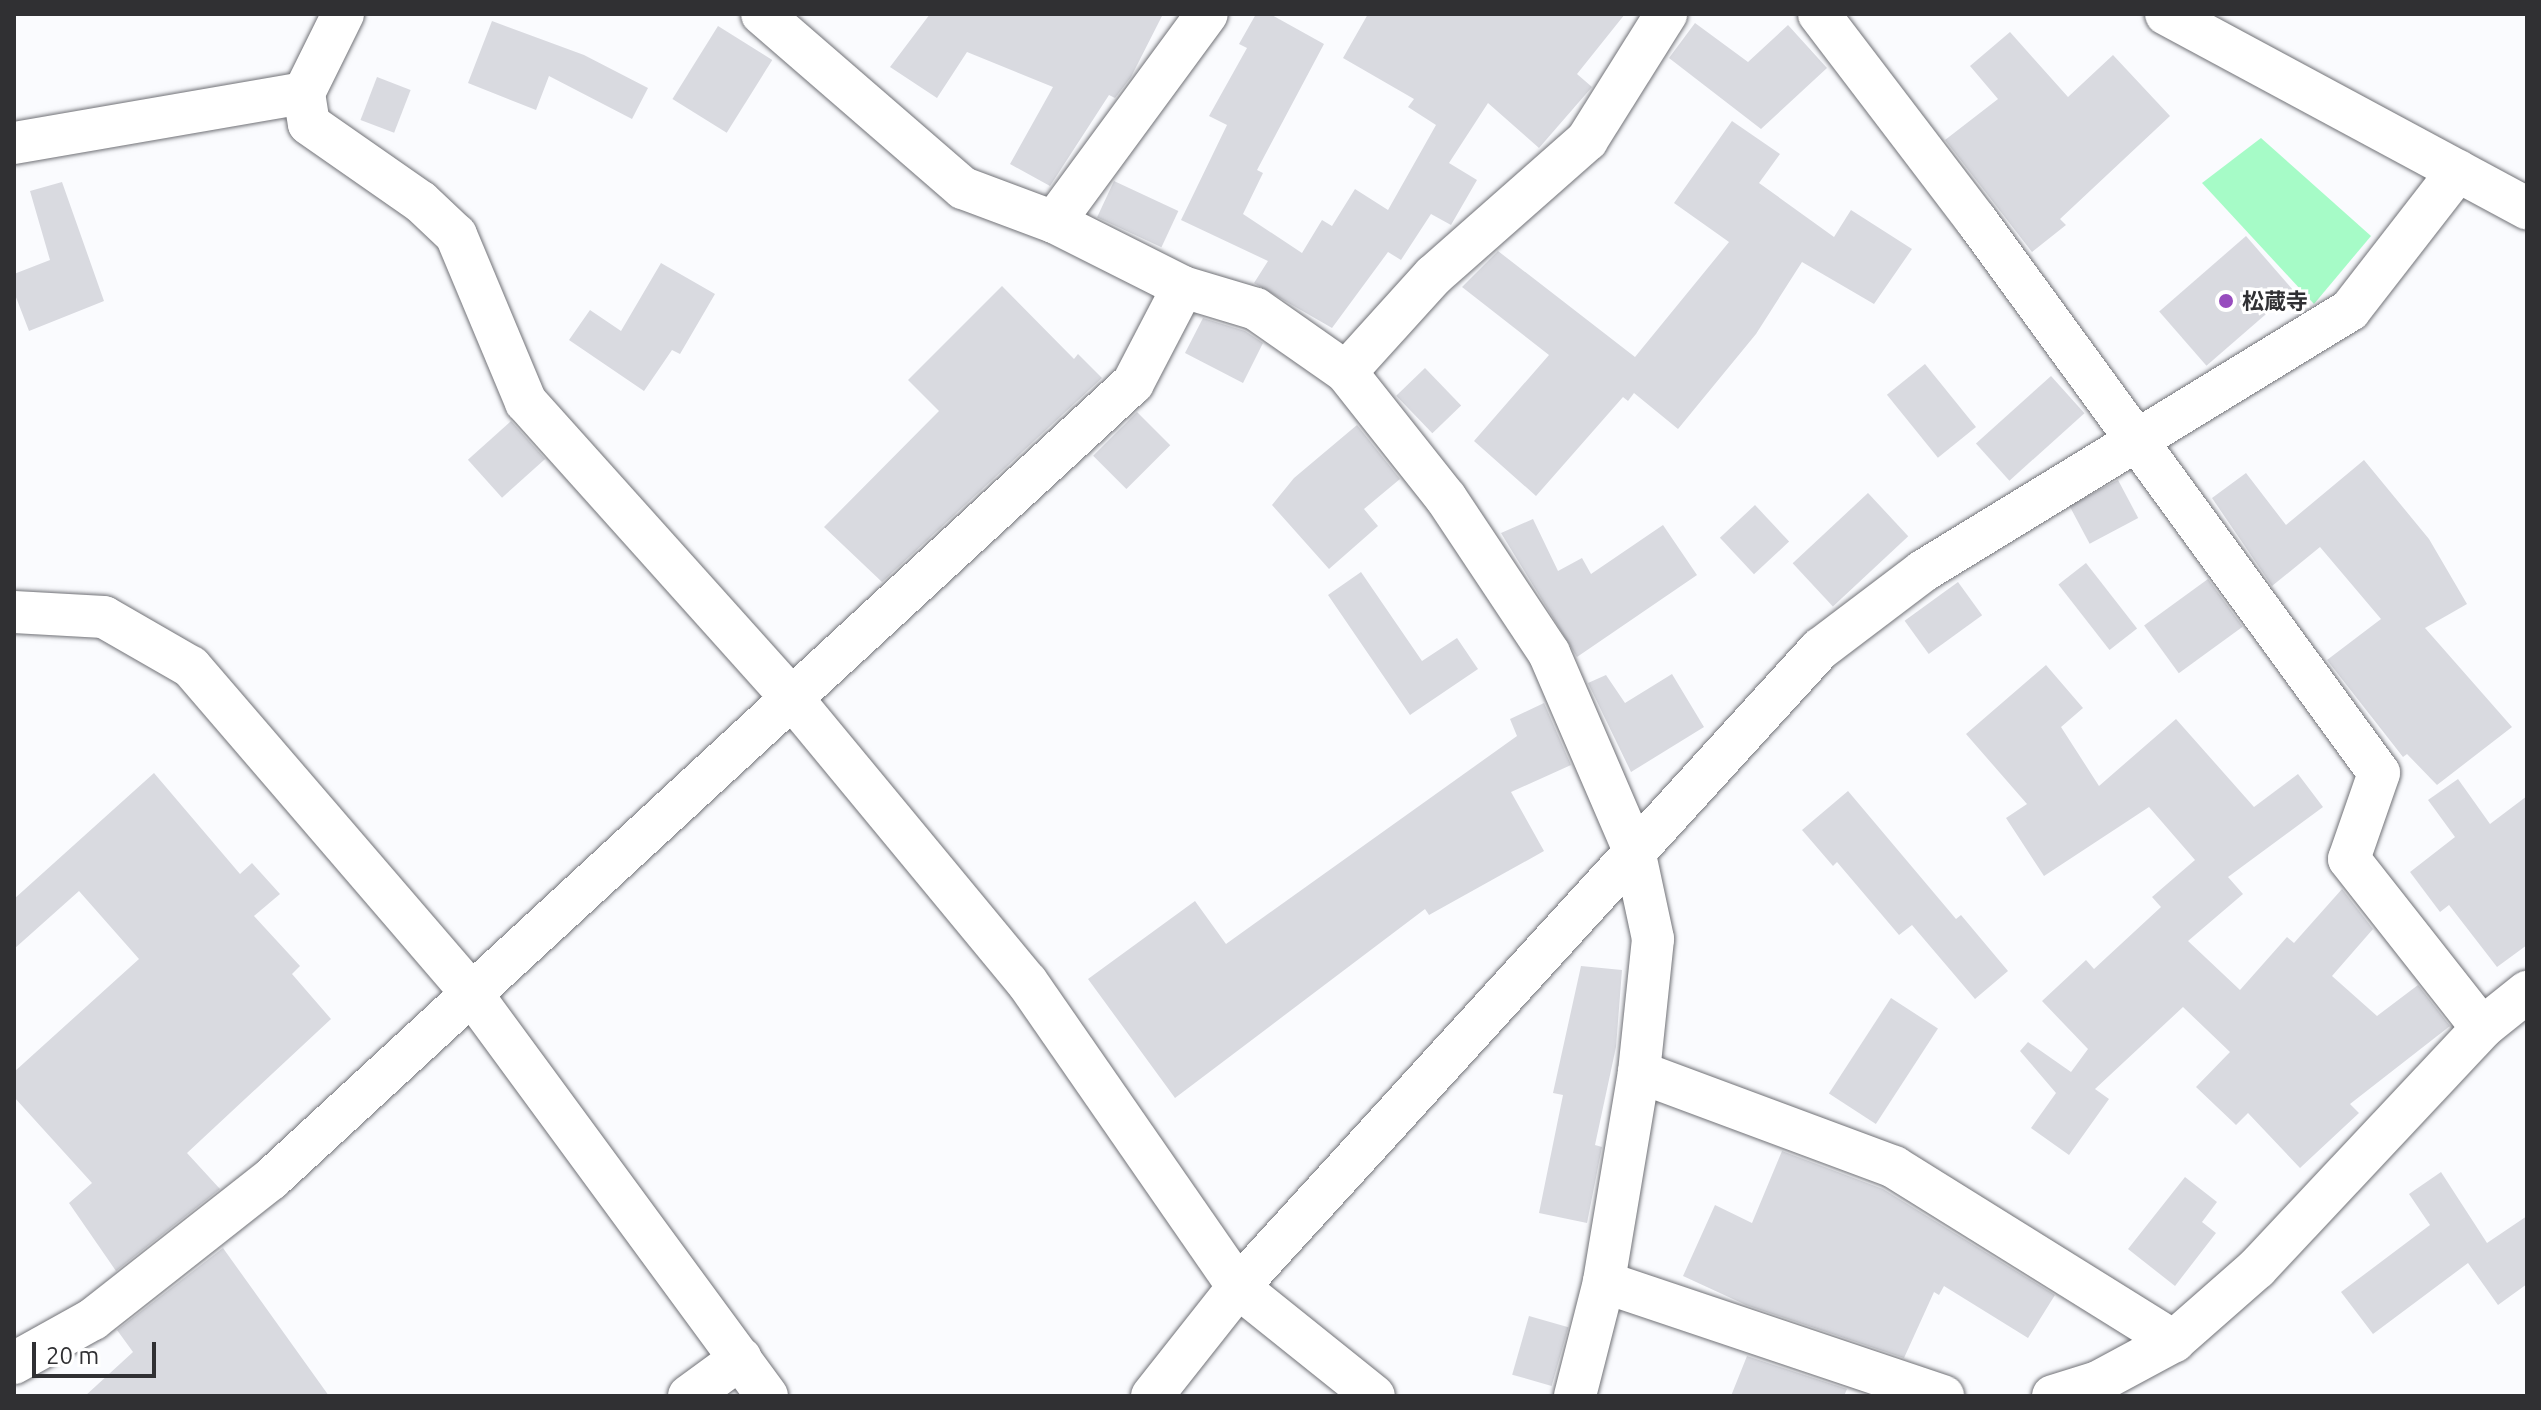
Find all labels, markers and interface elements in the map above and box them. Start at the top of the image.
place label: 松蔵寺 [2242,288,2308,314]
marker: 松蔵寺 [2217,292,2235,310]
scale bar [36,1326,160,1376]
text: 20 m [46,1342,99,1369]

